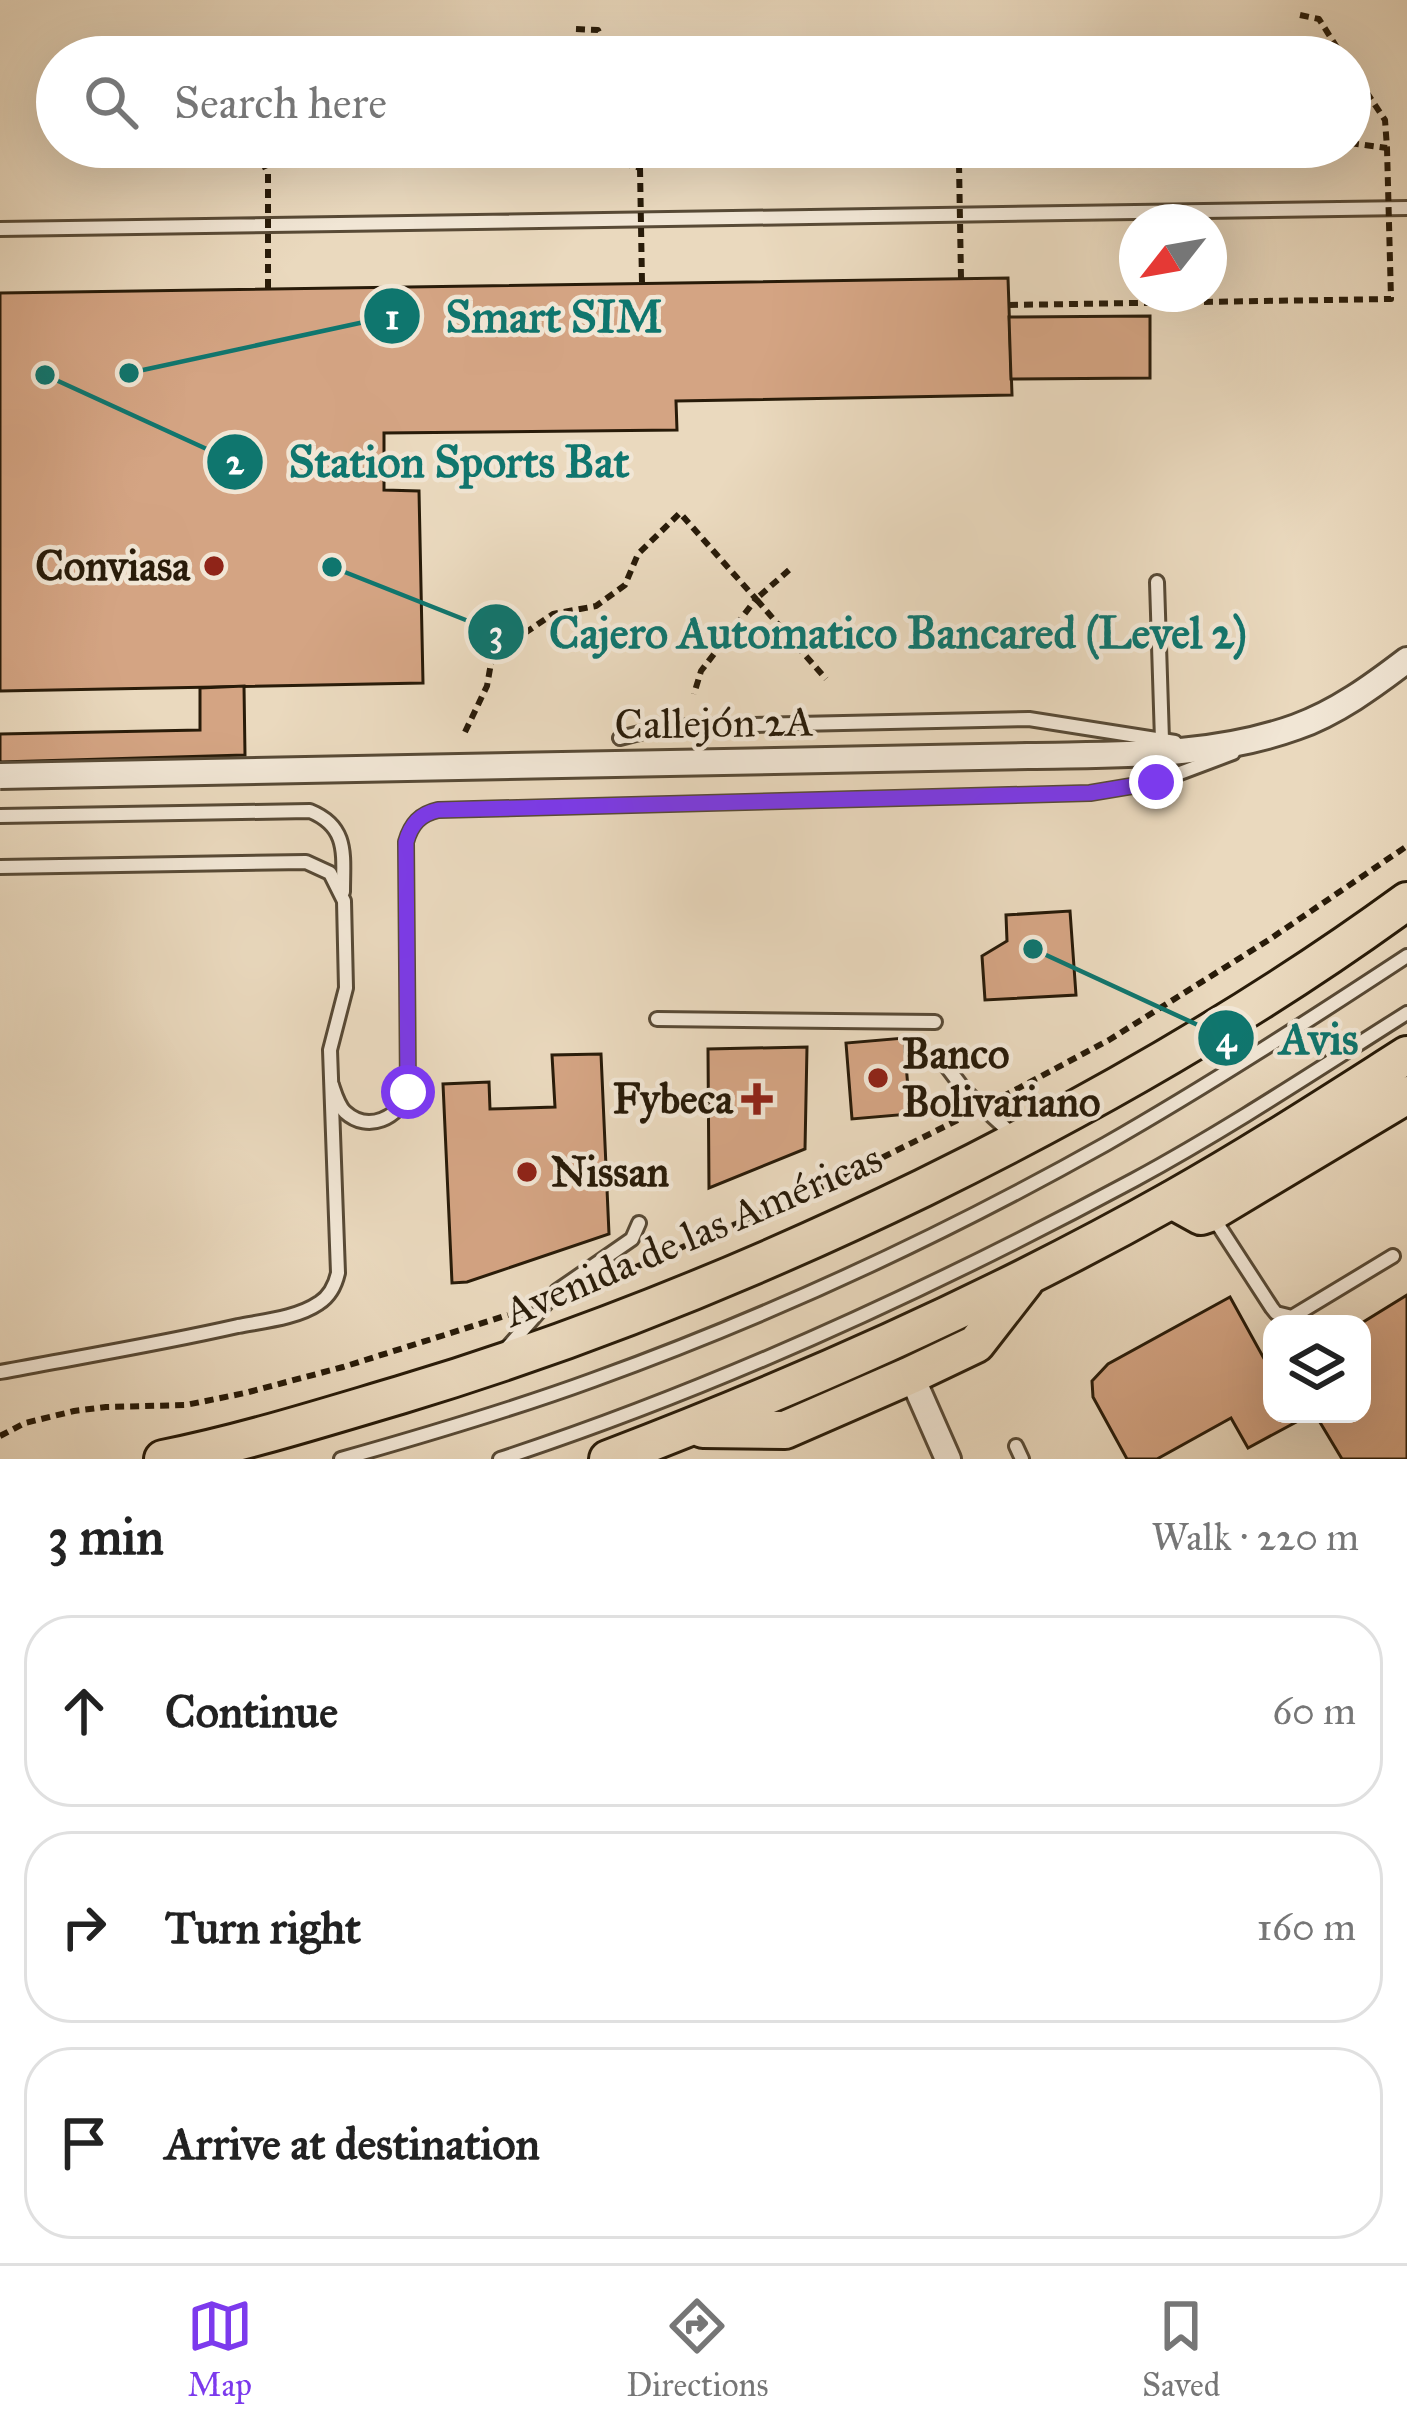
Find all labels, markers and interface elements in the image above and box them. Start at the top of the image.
search box [36,36,1371,168]
icon: search [78,69,144,135]
text: Search here [174,75,387,130]
north arrow [1119,204,1227,312]
callout: Smart SIM [362,276,687,357]
text: Smart SIM [446,289,662,344]
text: 1 [385,295,399,339]
callout: Station Sports Bat [205,421,654,502]
text: Station Sports Bat [289,434,629,489]
text: 2 [226,440,245,484]
place label: Conviasa [35,540,191,592]
marker: Conviasa [201,553,227,579]
callout: Cajero Automatico Bancared (Level 2) [466,592,1271,673]
text: Cajero Automatico Bancared (Level 2) [549,605,1247,660]
text: 3 [489,611,503,655]
street label: Callejón 2A [614,695,814,751]
route end [1129,755,1183,809]
callout: Avis [1196,998,1383,1079]
text: Avis [1276,1011,1359,1066]
text: 4 [1216,1017,1238,1061]
place label: Banco Bolivariano [902,1028,1101,1128]
route start [381,1065,435,1119]
marker: Banco Bolivariano [865,1065,891,1091]
place label: Fybeca [613,1073,734,1125]
marker: Fybeca [744,1086,770,1112]
street label: Avenida de las Américas [494,1132,890,1339]
place label: Nissan [551,1146,669,1198]
marker: Nissan [514,1159,540,1185]
map controls [1263,1315,1371,1423]
button: layers [1263,1315,1371,1423]
text: 3 min [48,1506,164,1568]
text: Walk · 220 m [1151,1513,1359,1561]
icon: ahead [51,1678,117,1744]
text: Continue [165,1684,338,1739]
text: 60 m [1272,1687,1356,1735]
icon: right [51,1894,117,1960]
text: Turn right [165,1900,361,1955]
text: 160 m [1257,1903,1356,1951]
icon: arrive [51,2110,117,2176]
text: Arrive at destination [165,2116,540,2171]
tab: Map [187,2293,253,2405]
tab: Directions [626,2293,768,2405]
tab: Saved [1142,2293,1220,2405]

